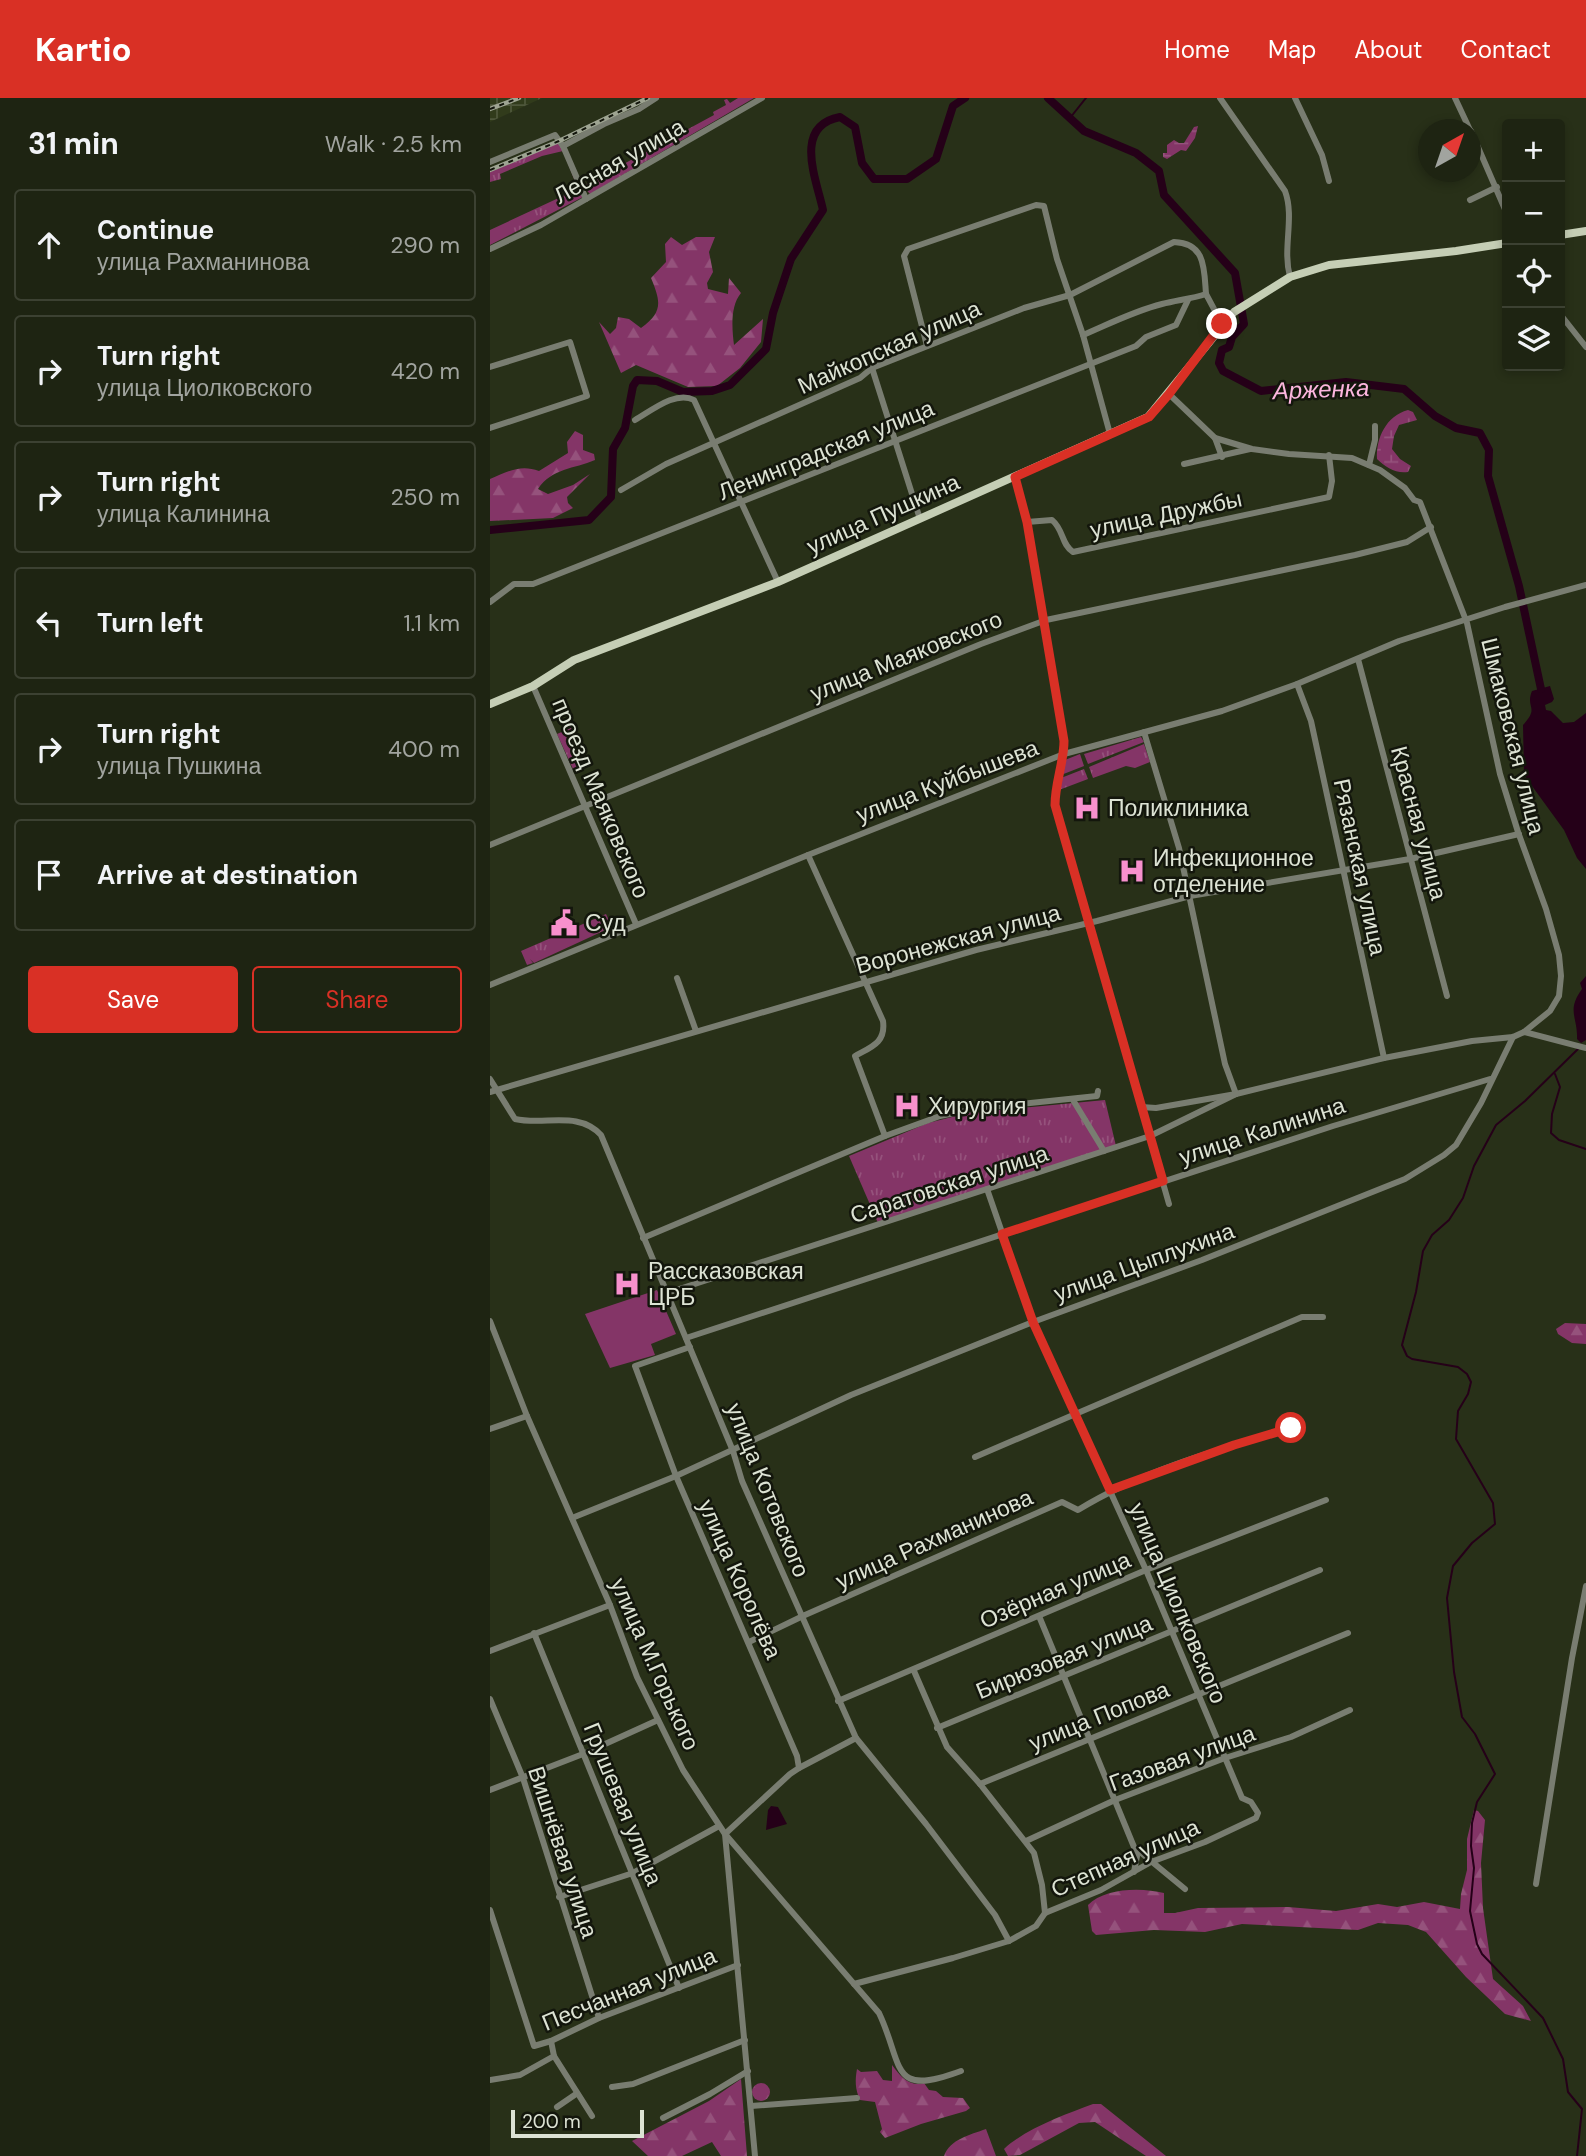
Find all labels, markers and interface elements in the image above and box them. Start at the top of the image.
text: Kartio [35,28,132,71]
text: Home [1164,34,1230,65]
text: Map [1268,34,1316,65]
text: About [1354,34,1423,65]
text: Contact [1461,34,1551,65]
street label: Лесная улица [548,111,690,211]
north arrow [1418,119,1481,182]
map controls [1502,119,1565,371]
button: + [1502,119,1565,182]
text: 31 min [28,124,119,163]
text: Walk · 2.5 km [325,129,462,159]
button: − [1502,182,1565,245]
text: Continue [97,213,214,247]
icon: ahead [30,226,68,264]
text: 290 m [390,230,460,260]
button: locate [1502,245,1565,308]
text: улица Рахманинова [97,247,310,277]
street label: Майкопская улица [793,293,985,401]
route end [1206,308,1237,339]
button: layers [1502,308,1565,371]
text: Turn right [97,339,221,373]
icon: right [30,352,68,390]
text: 420 m [391,356,460,386]
water label: Арженка [1270,372,1370,406]
text: улица Циолковского [97,373,312,403]
street label: Ленинградская улица [714,393,939,507]
text: Turn right [97,465,221,499]
street label: улица Пушкина [802,467,964,561]
icon: right [30,478,68,516]
text: 250 m [390,482,460,512]
street label: улица Дружбы [1087,483,1245,545]
text: улица Калинина [97,499,270,529]
icon: left [30,604,68,642]
street label: улица Маяковского [806,604,1006,708]
text: Turn left [97,606,204,640]
text: 1.1 km [403,608,460,638]
street label: Шмаковская улица [1474,635,1552,838]
street label: проезд Маяковского [545,693,657,903]
text: Turn right [97,717,221,751]
icon: right [30,730,68,768]
street label: улица Куйбышева [852,732,1043,830]
text: 400 m [388,734,460,764]
street label: Красная улица [1384,743,1454,903]
text: улица Пушкина [97,751,261,781]
street label: Рязанская улица [1327,776,1393,958]
hospital icon: Поликлиника [1072,793,1102,823]
place label: Поликлиника [1108,793,1249,823]
place label: Инфекционное отделение [1153,843,1314,899]
icon: arrive [30,856,68,894]
hospital icon: Инфекционное отделение [1117,856,1147,886]
text: Arrive at destination [97,858,358,892]
street label: Воронежская улица [852,897,1064,981]
public building icon: Суд [549,908,579,938]
place label: Суд [585,908,626,938]
button: Save [28,966,238,1033]
button: Share [252,966,462,1033]
street label: улица Калинина [1175,1090,1349,1172]
hospital icon: Хирургия [892,1091,922,1121]
place label: Хирургия [928,1091,1026,1121]
street label: Саратовская улица [846,1138,1052,1230]
street label: улица Цыплухина [1050,1215,1239,1309]
place label: Рассказовская ЦРБ [648,1256,804,1312]
hospital icon: Рассказовская ЦРБ [612,1269,642,1299]
street label: улица Котовского [719,1398,817,1582]
route start [1275,1412,1306,1443]
street label: улица Рахманинова [831,1482,1037,1596]
street label: улица Королёва [691,1495,789,1664]
street label: улица Циолковского [1122,1498,1234,1708]
street label: Озёрная улица [975,1545,1135,1635]
street label: улица М.Горького [604,1573,706,1755]
street label: Бирюзовая улица [971,1608,1157,1706]
street label: улица Попова [1024,1674,1174,1758]
street label: Грушевая улица [577,1718,669,1890]
street label: Газовая улица [1105,1718,1259,1798]
street label: Вишнёвая улица [521,1762,605,1942]
street label: Степная улица [1046,1812,1204,1904]
street label: Песчанная улица [537,1940,721,2038]
scale bar [511,2107,644,2139]
text: 200 m [522,2109,581,2134]

